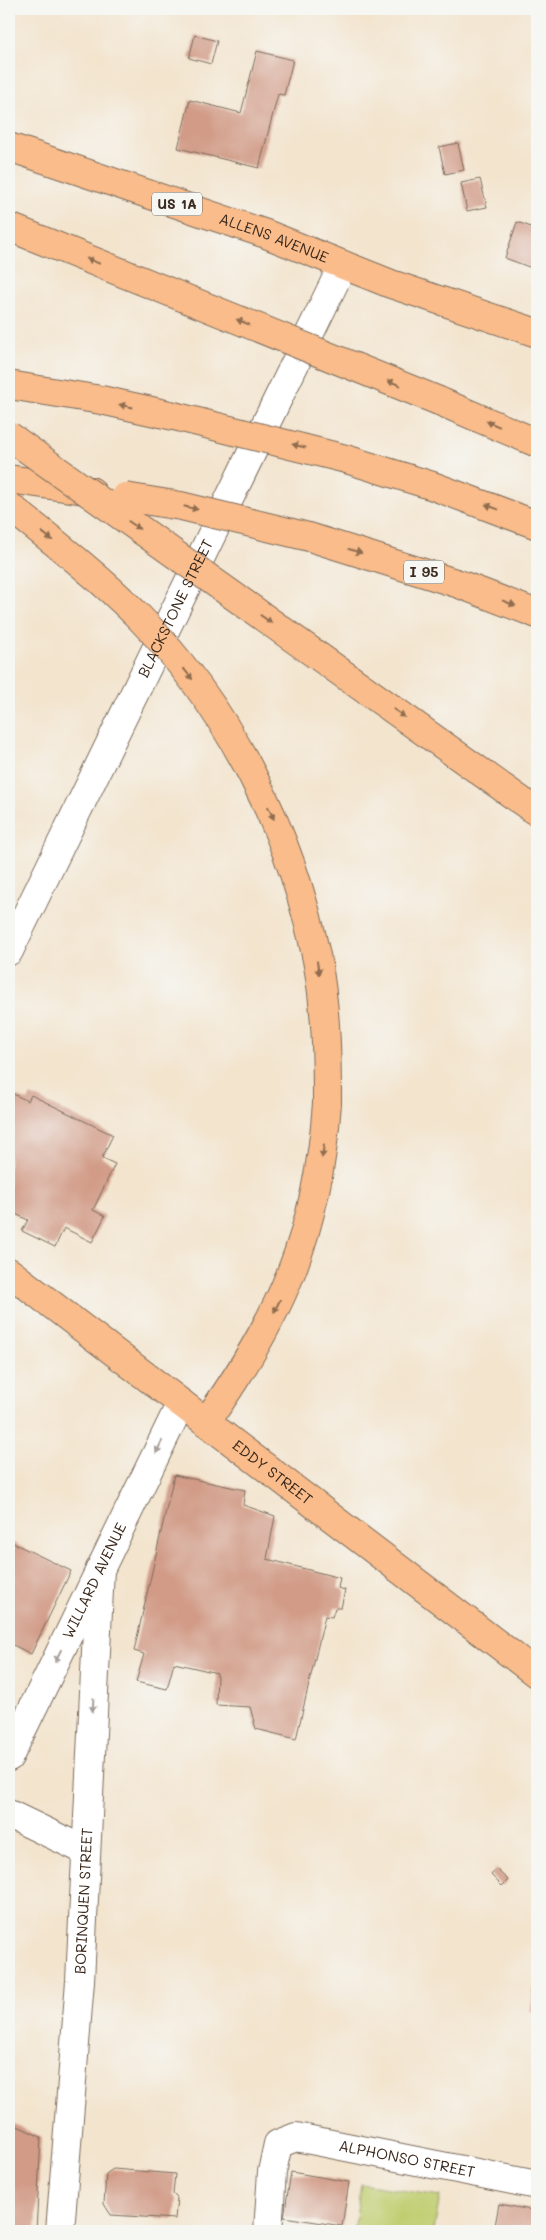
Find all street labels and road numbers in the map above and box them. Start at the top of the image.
road number: US 1A [152,192,202,215]
street label: ALLENS AVENUE [217,208,332,267]
street label: BLACKSTONE STREET [133,535,217,681]
road number: I 95 [404,560,444,584]
street label: EDDY STREET [229,1435,317,1509]
street label: WILLARD AVENUE [57,1519,131,1642]
street label: BORINQUEN STREET [69,1827,96,1975]
street label: ALPHONSO STREET [337,2135,477,2181]

